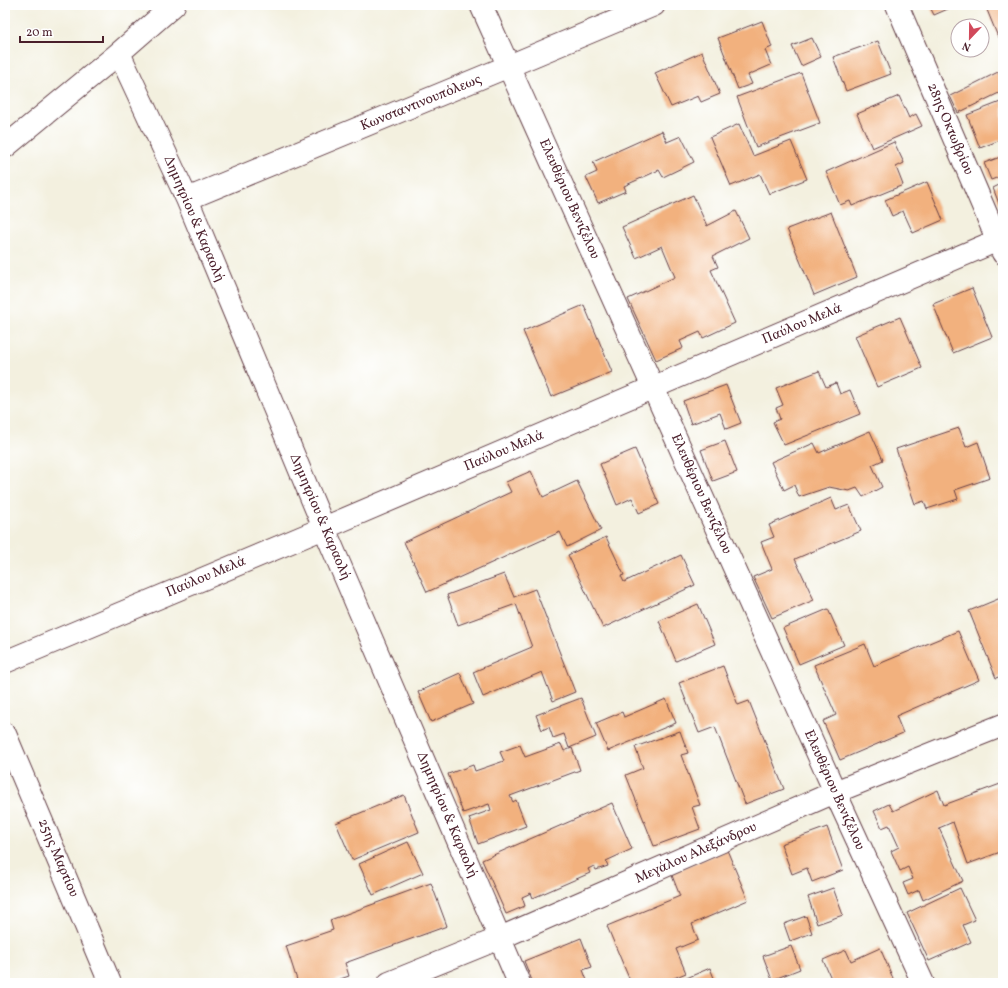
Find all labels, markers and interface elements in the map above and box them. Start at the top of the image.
scale bar [20,18,103,44]
north arrow [950,18,990,58]
text: 20 m [26,25,53,41]
text: N [960,37,973,54]
street label: Κωνσταντινουπόλεως [358,70,484,136]
street label: 28ης Οκτωβρίου [922,80,978,178]
street label: Ελευθέριου Βενιζέλου [534,136,604,262]
street label: Δημητρίου & Καραολή [159,153,229,285]
street label: Παύλου Μελά [759,298,845,349]
street label: Παύλου Μελά [461,425,547,476]
street label: Ελευθέριου Βενιζέλου [666,431,736,557]
street label: Δημητρίου & Καραολή [285,451,355,583]
street label: Παύλου Μελά [163,551,249,602]
street label: Ελευθέριου Βενιζέλου [799,727,869,853]
street label: Δημητρίου & Καραολή [412,749,482,881]
street label: 25ης Μαρτίου [33,816,83,900]
street label: Μεγάλου Αλεξάνδρου [632,818,760,888]

